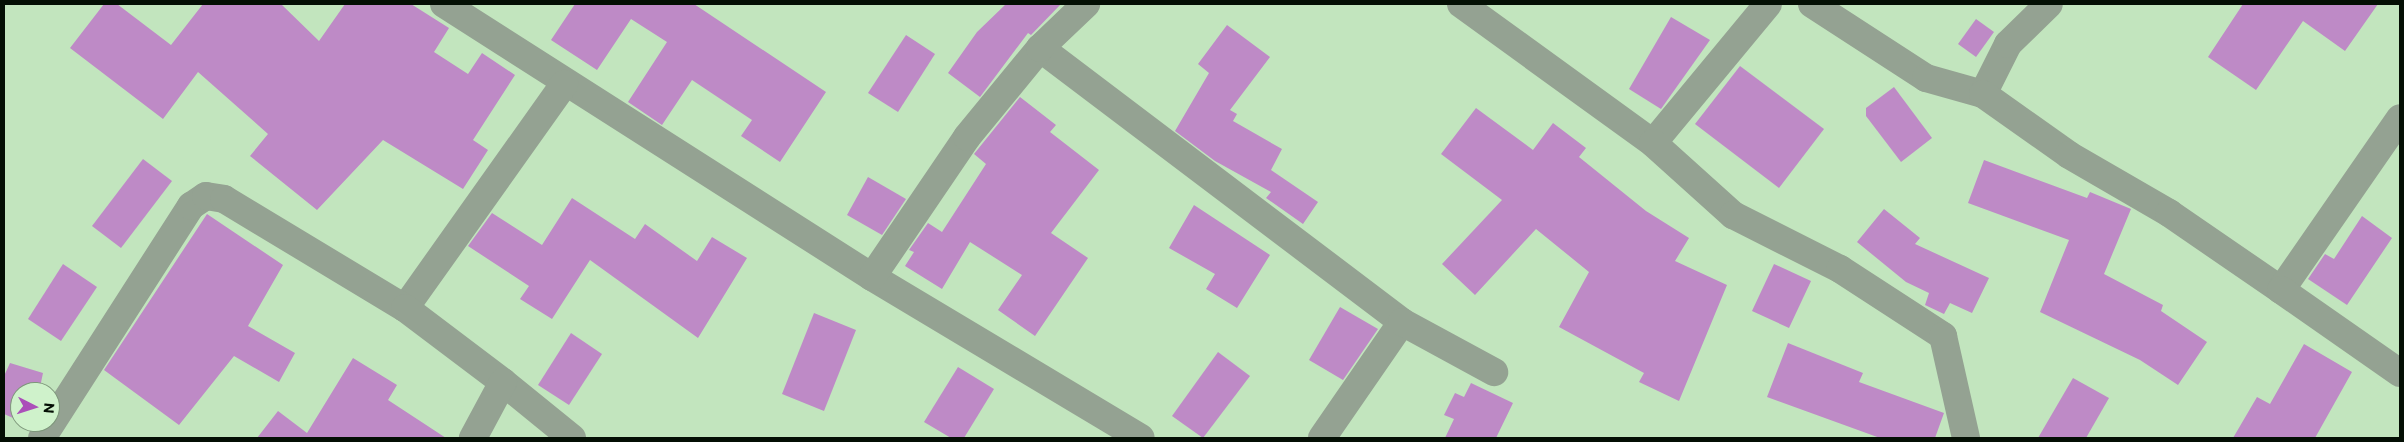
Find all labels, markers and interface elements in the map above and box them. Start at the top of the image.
north arrow [10,382,60,432]
text: N [41,402,58,414]

